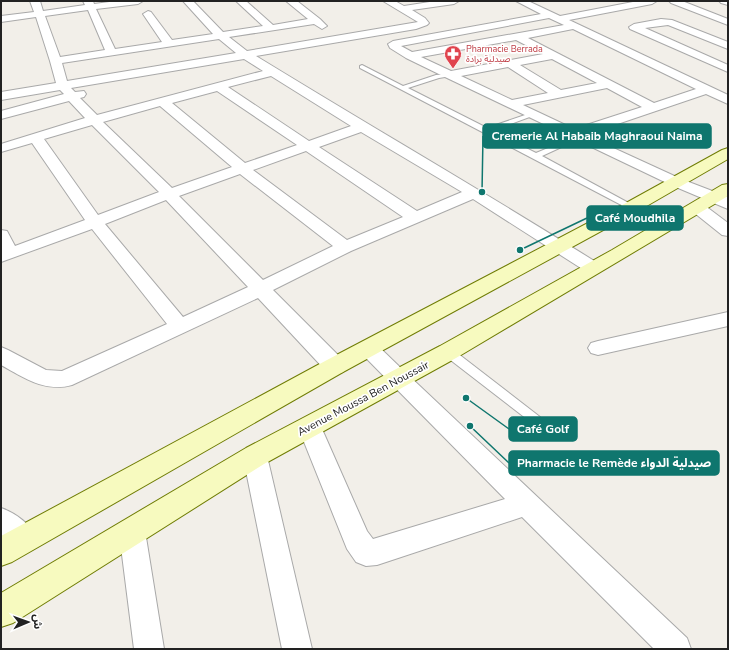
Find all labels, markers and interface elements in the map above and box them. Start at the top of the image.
place label: Pharmacie Berrada صيدلية برادة [466,43,543,65]
pharmacy icon: Pharmacie Berrada صيدلية برادة [443,44,463,69]
callout: Cremerie Al Habaib Maghraoui Naima [483,124,711,148]
text: Cremerie Al Habaib Maghraoui Naima [491,128,703,144]
callout: Café Moudhila [587,206,683,230]
text: Café Moudhila [595,210,675,226]
street label: Avenue Moussa Ben Noussair [295,357,432,440]
callout: Café Golf [509,417,577,441]
text: Café Golf [517,421,570,437]
callout: Pharmacie le Remède صيدلية الدواء [509,451,719,475]
text: Pharmacie le Remède صيدلية الدواء [517,455,711,471]
north arrow [8,602,48,642]
text: ش [30,614,45,629]

